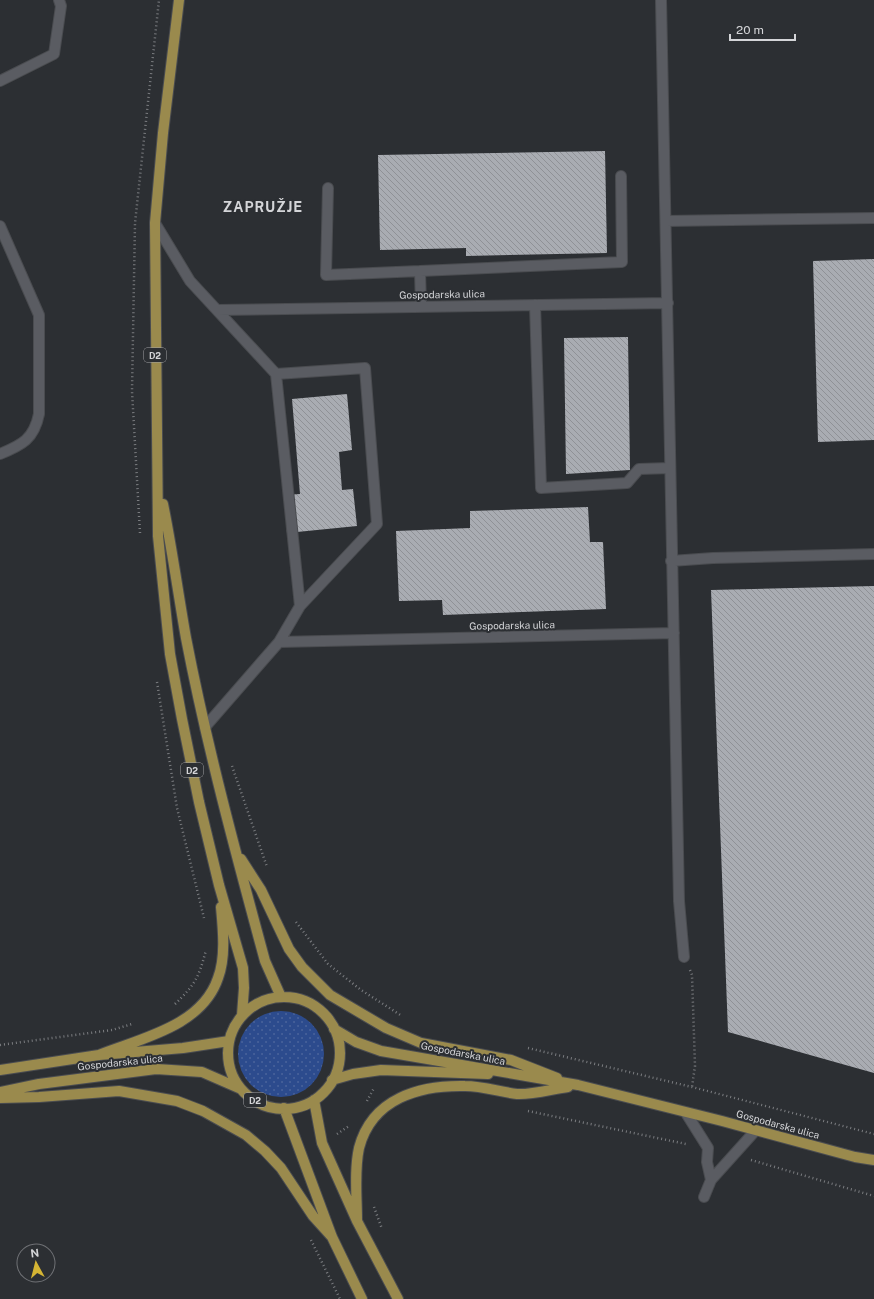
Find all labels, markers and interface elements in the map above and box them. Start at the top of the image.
scale bar [730,16,795,42]
text: 20 m [736,23,764,37]
district label: ZAPRUŽJE [223,198,303,215]
street label: Gospodarska ulica [399,287,485,301]
road number: D2 [144,348,166,362]
street label: Gospodarska ulica [469,618,555,632]
road number: D2 [181,763,203,777]
street label: Gospodarska ulica [420,1039,506,1067]
street label: Gospodarska ulica [77,1052,163,1072]
road number: D2 [244,1093,266,1107]
street label: Gospodarska ulica [735,1107,821,1141]
north arrow [16,1243,56,1283]
text: N [30,1247,40,1260]

